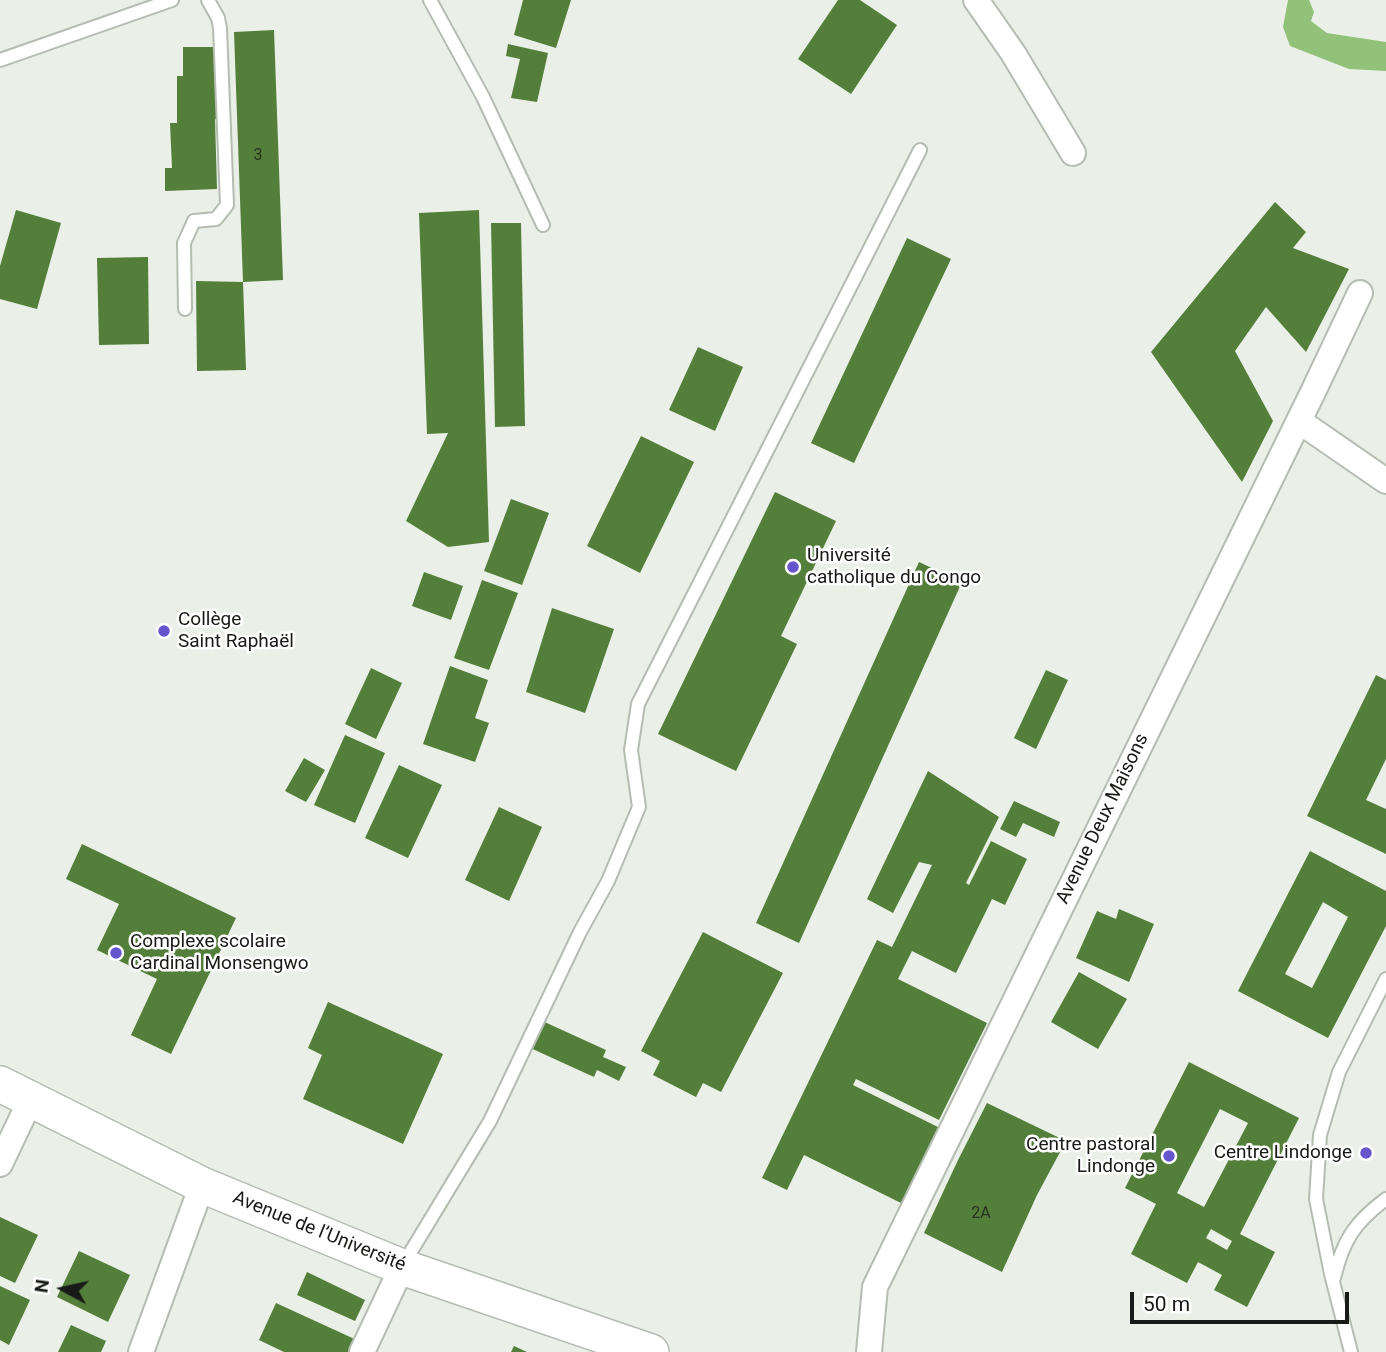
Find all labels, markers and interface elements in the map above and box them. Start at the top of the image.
house number: 3 [254,146,262,166]
place label: Université catholique du Congo [807,545,981,589]
marker: Université catholique du Congo [785,559,801,575]
place label: Collège Saint Raphaël [178,609,294,653]
marker: Collège Saint Raphaël [156,623,172,639]
street label: Avenue Deux Maisons [1052,730,1154,908]
place label: Complexe scolaire Cardinal Monsengwo [130,931,309,975]
marker: Complexe scolaire Cardinal Monsengwo [108,945,124,961]
place label: Centre pastoral Lindonge [1026,1134,1155,1178]
place label: Centre Lindonge [1214,1142,1352,1164]
marker: Centre Lindonge [1358,1145,1374,1161]
marker: Centre pastoral Lindonge [1161,1148,1177,1164]
street label: Avenue de l’Université [229,1187,409,1277]
house number: 2A [971,1204,991,1224]
north arrow [28,1254,98,1324]
text: N [29,1278,54,1294]
scale bar [1134,1278,1353,1322]
text: 50 m [1143,1292,1190,1316]

